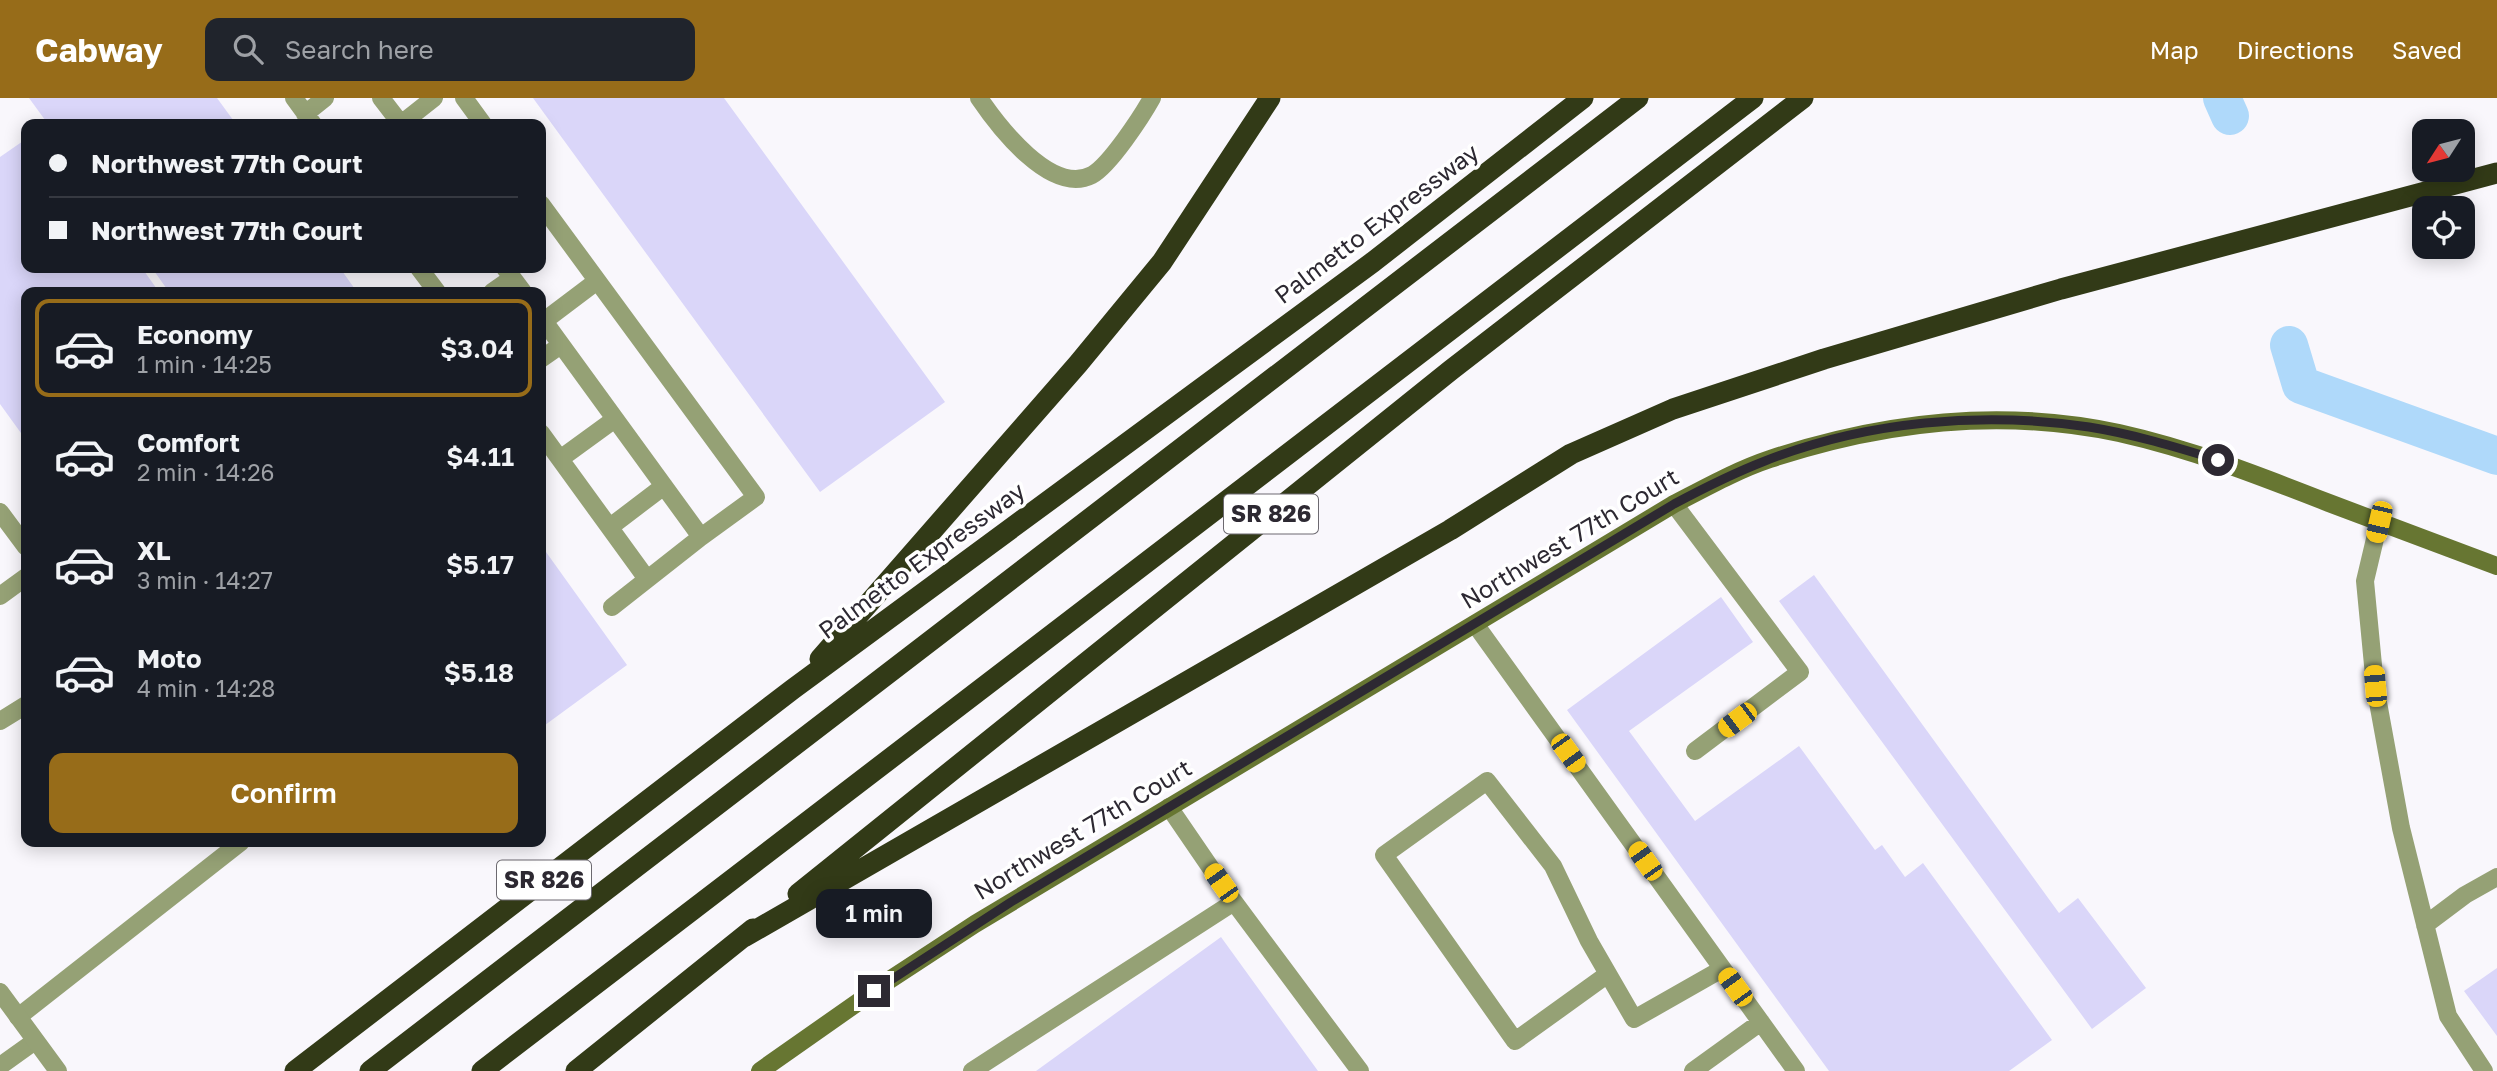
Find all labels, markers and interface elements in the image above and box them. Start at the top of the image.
search box [205,18,695,81]
text: Cabway [35,30,163,69]
icon: search [229,30,267,68]
text: Search here [285,34,434,65]
text: Map [2150,35,2199,64]
text: Directions [2237,35,2354,64]
text: Saved [2392,35,2462,64]
north arrow [2412,119,2474,182]
map controls [2412,119,2475,259]
street label: Palmetto Expressway [1268,137,1484,309]
text: Northwest 77th Court [91,148,363,179]
button: locate [2412,196,2475,259]
text: Northwest 77th Court [91,215,363,246]
icon: car [53,317,116,380]
text: Economy [137,319,253,350]
text: $3.04 [440,333,514,364]
text: 1 min · 14:25 [137,350,272,378]
icon: car [53,425,116,488]
text: Comfort [137,427,240,458]
text: $4.11 [446,441,514,472]
route start [2202,444,2234,476]
text: 2 min · 14:26 [137,458,275,486]
street label: Northwest 77th Court [1455,461,1683,614]
street label: Palmetto Expressway [812,475,1030,644]
road number: SR 826 [1224,494,1318,534]
car [2365,499,2394,545]
icon: car [53,533,116,596]
text: XL [137,535,171,566]
text: $5.17 [446,549,514,580]
text: 3 min · 14:27 [137,566,273,594]
icon: car [53,641,116,704]
text: Moto [137,643,202,674]
text: $5.18 [444,657,514,688]
car [2363,664,2388,708]
text: 4 min · 14:28 [137,674,275,702]
car [1714,699,1761,741]
car [1548,730,1589,776]
street label: Northwest 77th Court [968,752,1196,905]
button: Confirm [49,753,518,833]
car [1625,838,1666,884]
road number: SR 826 [497,860,591,900]
car [1201,860,1242,906]
callout: 1 min [816,890,932,938]
text: 1 min [845,899,903,927]
car [1715,964,1756,1010]
route end [858,975,890,1007]

